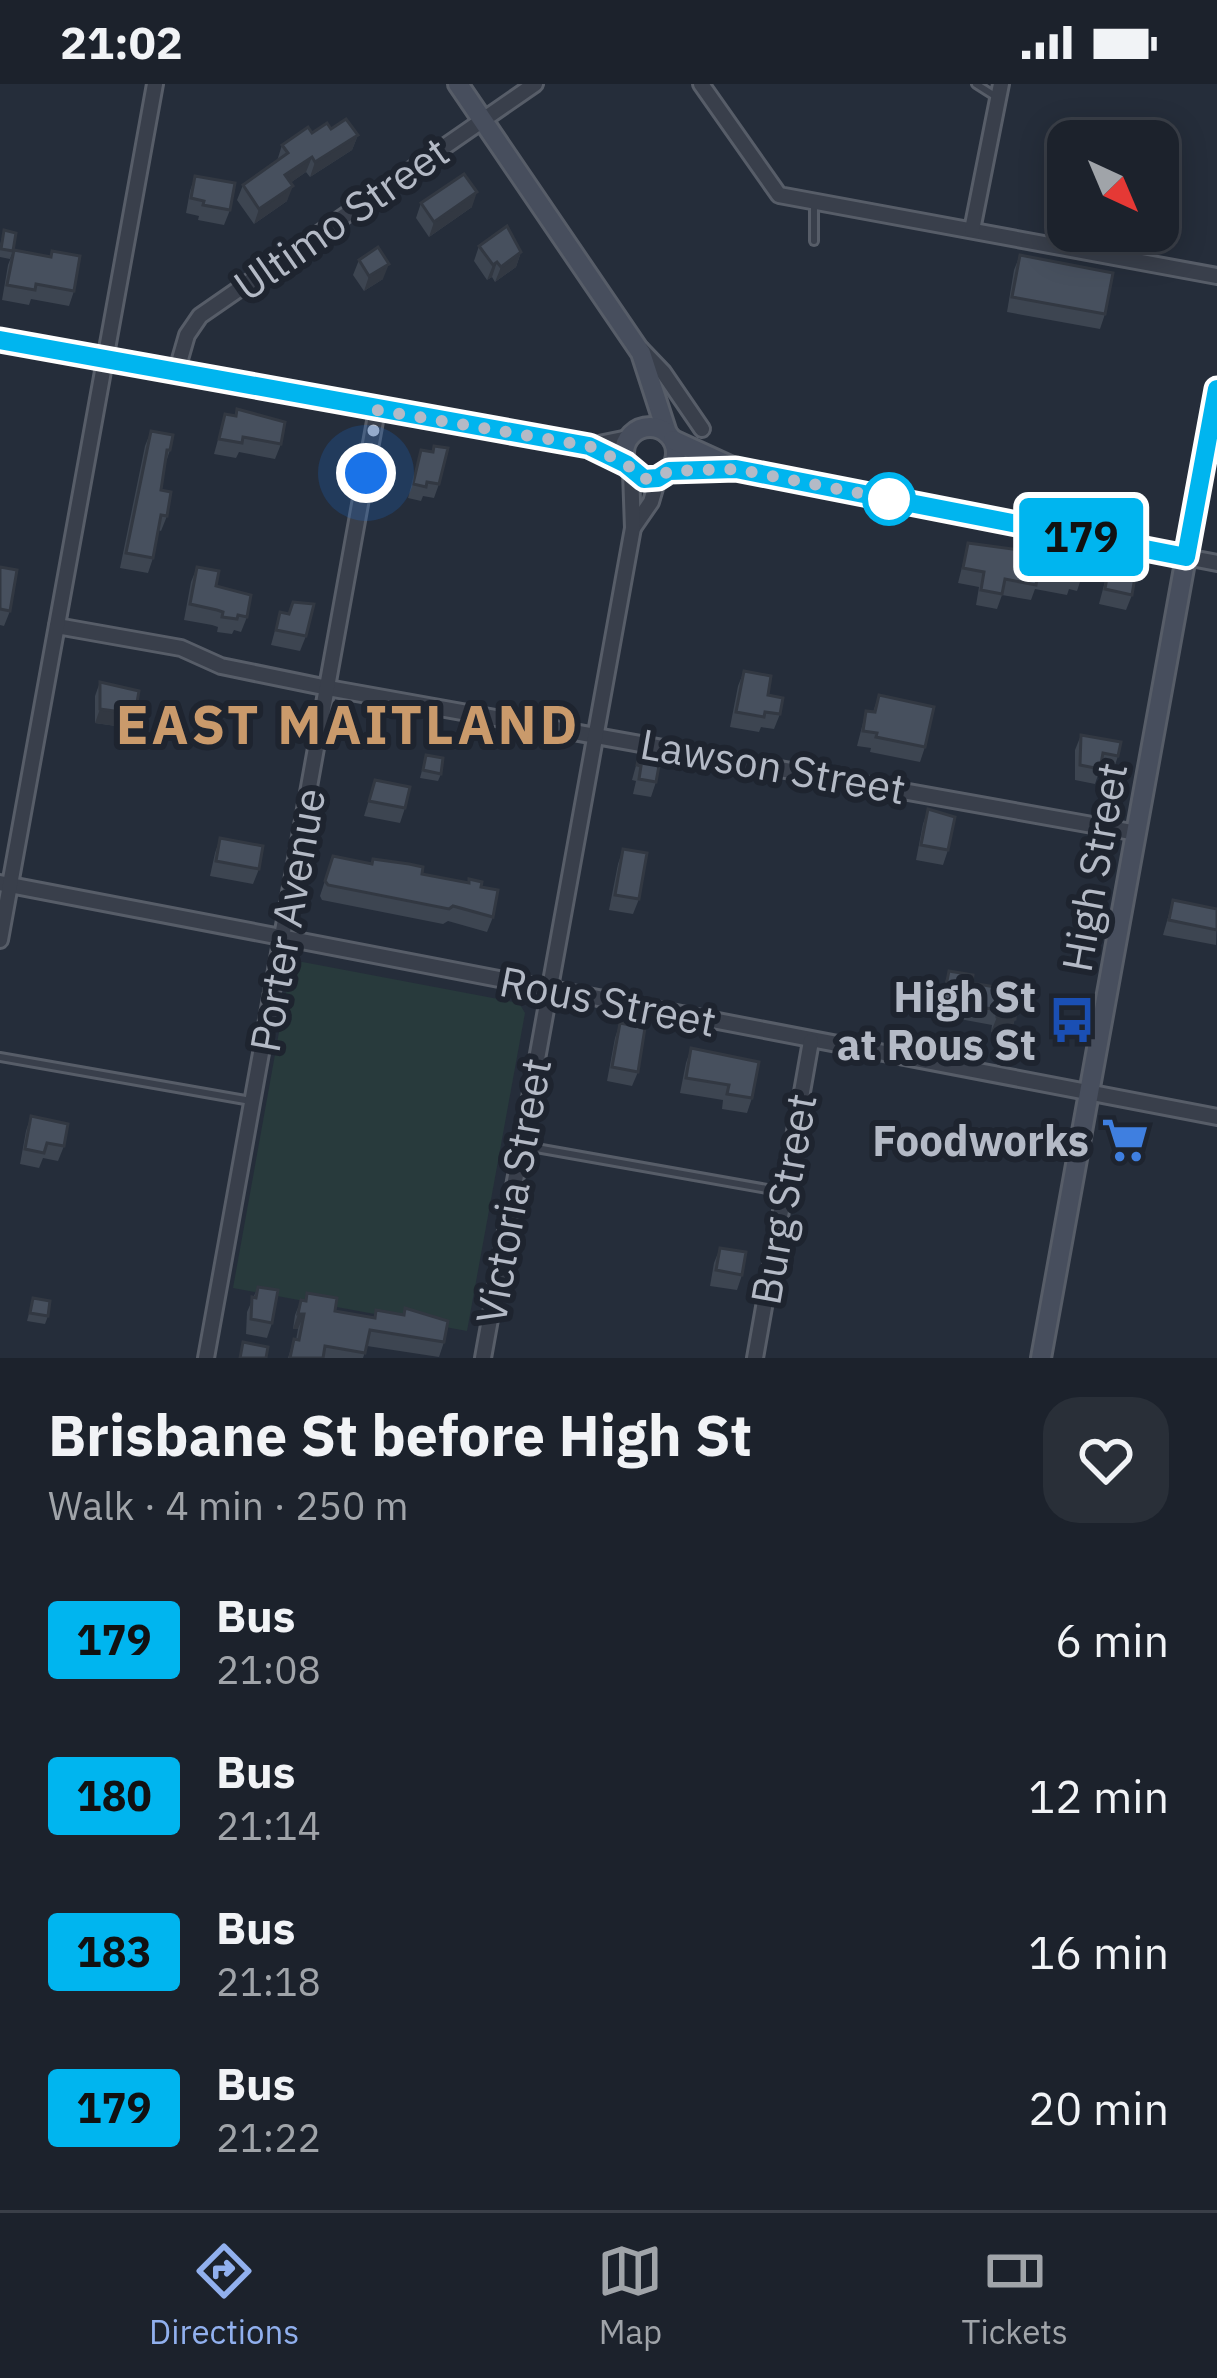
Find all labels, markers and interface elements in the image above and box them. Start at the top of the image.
text: 21:02 [60,13,183,71]
north arrow [1047,120,1179,252]
map controls [1047,120,1179,252]
street label: Ultimo Street [223,124,459,312]
your location [336,443,396,503]
unlabelled marker [864,474,914,524]
line badge: 179 [1012,498,1150,576]
text: 179 [1043,509,1119,564]
district label: EAST MAITLAND [116,689,580,759]
street label: Lawson Street [636,716,910,816]
street label: High Street [1049,758,1139,976]
street label: Porter Avenue [237,784,337,1056]
street label: Rous Street [495,953,721,1049]
place label: High St at Rous St [837,969,1036,1072]
bus stop icon: High St at Rous St [1047,995,1097,1045]
street label: Victoria Street [463,1054,563,1328]
street label: Burg Street [737,1089,829,1309]
place label: Foodworks [872,1113,1089,1168]
supermarket icon: Foodworks [1100,1115,1150,1165]
button: heart [1043,1397,1169,1523]
text: Brisbane St before High St [48,1398,752,1472]
text: Walk · 4 min · 250 m [48,1480,409,1531]
text: Bus [216,1586,296,1644]
text: 6 min [1055,1611,1169,1669]
text: 179 [76,1612,152,1667]
text: 21:08 [216,1644,321,1695]
text: Bus [216,1742,296,1800]
text: 12 min [1028,1767,1169,1825]
text: 180 [76,1768,152,1823]
text: 21:14 [216,1800,321,1851]
text: Bus [216,1898,296,1956]
text: 16 min [1028,1923,1169,1981]
text: 183 [76,1924,152,1979]
text: 21:18 [216,1956,321,2007]
text: Bus [216,2054,296,2112]
text: 20 min [1028,2079,1169,2137]
text: 179 [76,2080,152,2135]
text: 21:22 [216,2112,321,2163]
tab: Directions [149,2238,299,2353]
tab: Map [597,2238,663,2353]
tab: Tickets [962,2238,1068,2353]

